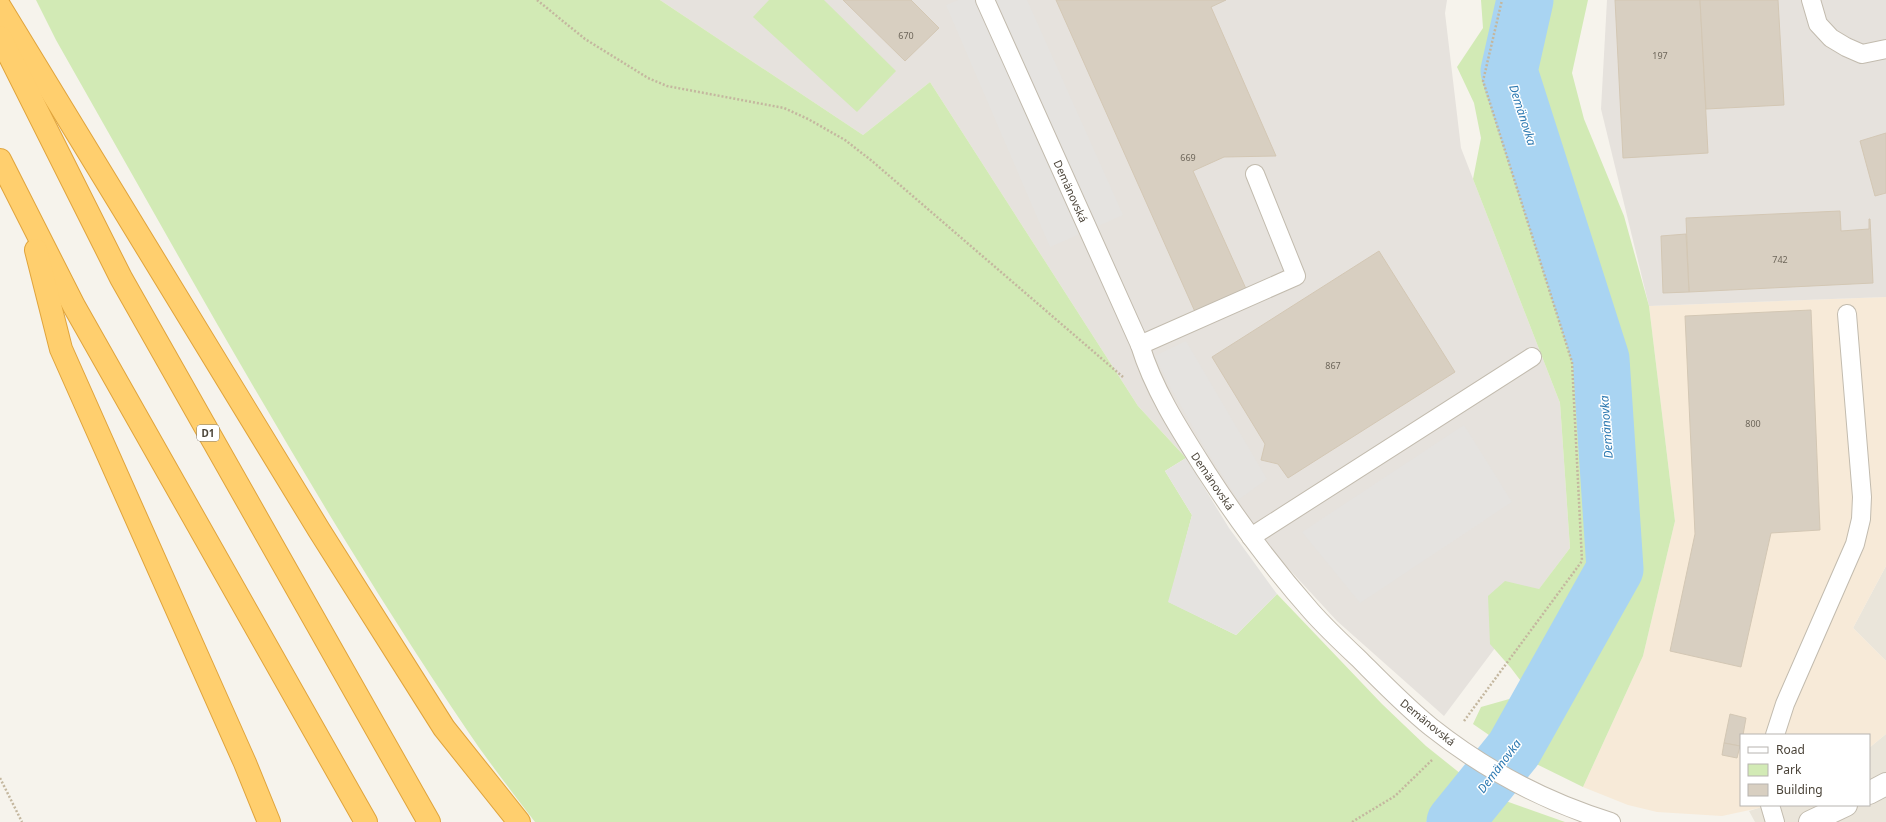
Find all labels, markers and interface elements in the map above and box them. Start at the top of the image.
house number: 670 [898,29,914,42]
house number: 197 [1652,49,1668,62]
water label: Demänovka [1505,82,1541,148]
house number: 669 [1180,151,1196,164]
street label: Demänovská [1051,157,1091,225]
house number: 742 [1772,253,1788,266]
house number: 867 [1325,359,1341,372]
water label: Demänovka [1595,395,1617,459]
house number: 800 [1745,417,1761,430]
road number: D1 [197,425,219,441]
street label: Demänovská [1188,449,1238,513]
street label: Demänovská [1397,695,1459,749]
legend [1740,734,1870,806]
water label: Demänovka [1473,736,1525,796]
text: Road [1776,741,1805,758]
text: Park [1776,761,1802,778]
text: Building [1776,781,1823,798]

